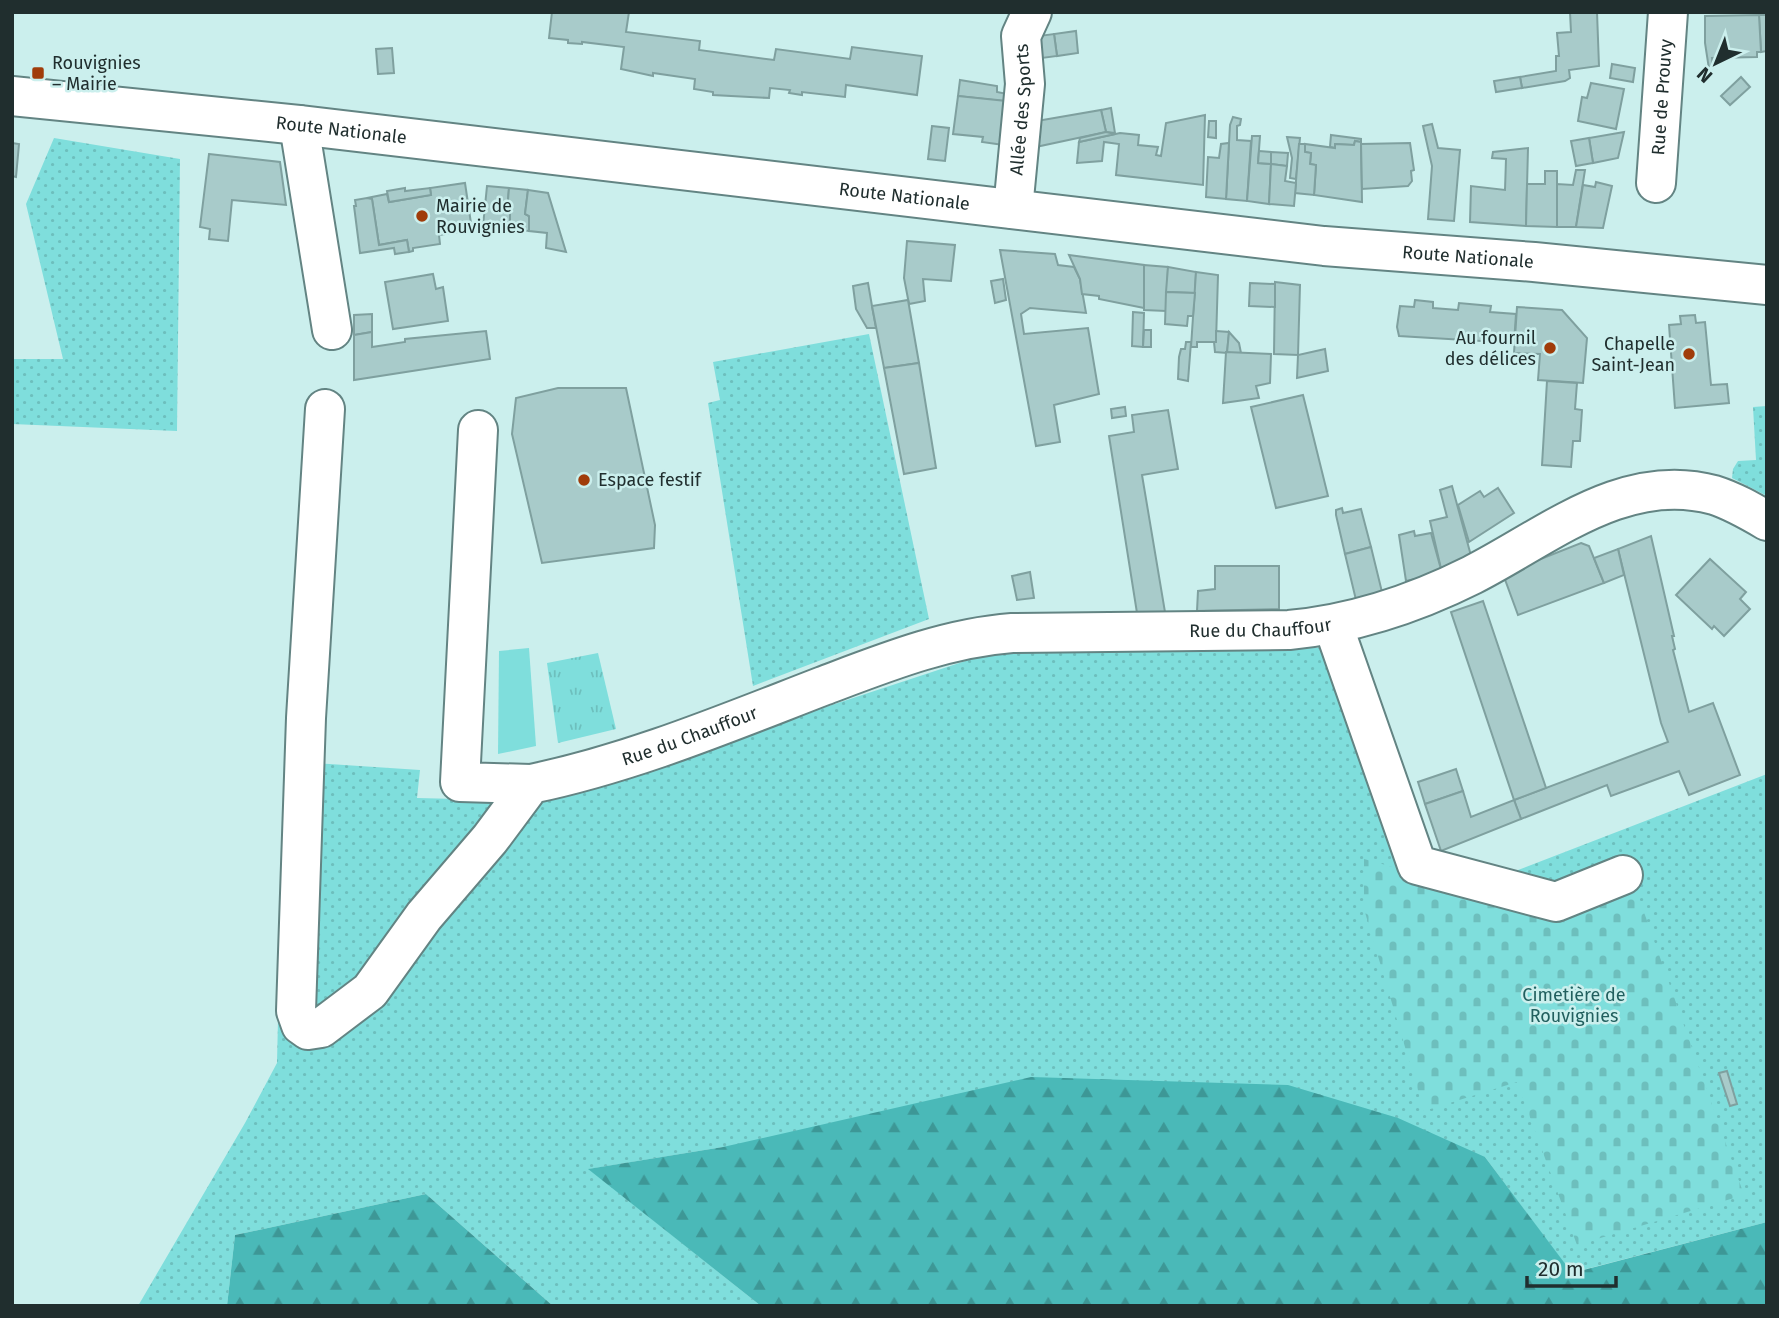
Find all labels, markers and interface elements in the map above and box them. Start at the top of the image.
north arrow [1681,28,1751,98]
street label: Rue de Prouvy [1647,38,1677,156]
street label: Allée des Sports [1005,43,1036,176]
place label: Rouvignies – Mairie [52,52,141,95]
text: N [1692,62,1717,88]
marker: Rouvignies – Mairie [30,65,46,81]
street label: Route Nationale [275,112,408,149]
street label: Route Nationale [838,178,971,215]
place label: Mairie de Rouvignies [436,195,525,238]
marker: Mairie de Rouvignies [414,208,430,224]
street label: Route Nationale [1401,241,1535,273]
place label: Au fournil des délices [1445,327,1536,370]
place label: Chapelle Saint-Jean [1591,333,1675,376]
marker: Au fournil des délices [1542,340,1558,356]
marker: Chapelle Saint-Jean [1681,346,1697,362]
place label: Espace festif [598,469,703,491]
marker: Espace festif [576,472,592,488]
street label: Rue du Chauffour [1189,613,1333,642]
street label: Rue du Chauffour [619,702,761,770]
park label: Cimetière de Rouvignies [1522,984,1626,1027]
scale bar [1527,1244,1616,1288]
text: 20 m [1538,1256,1584,1282]

